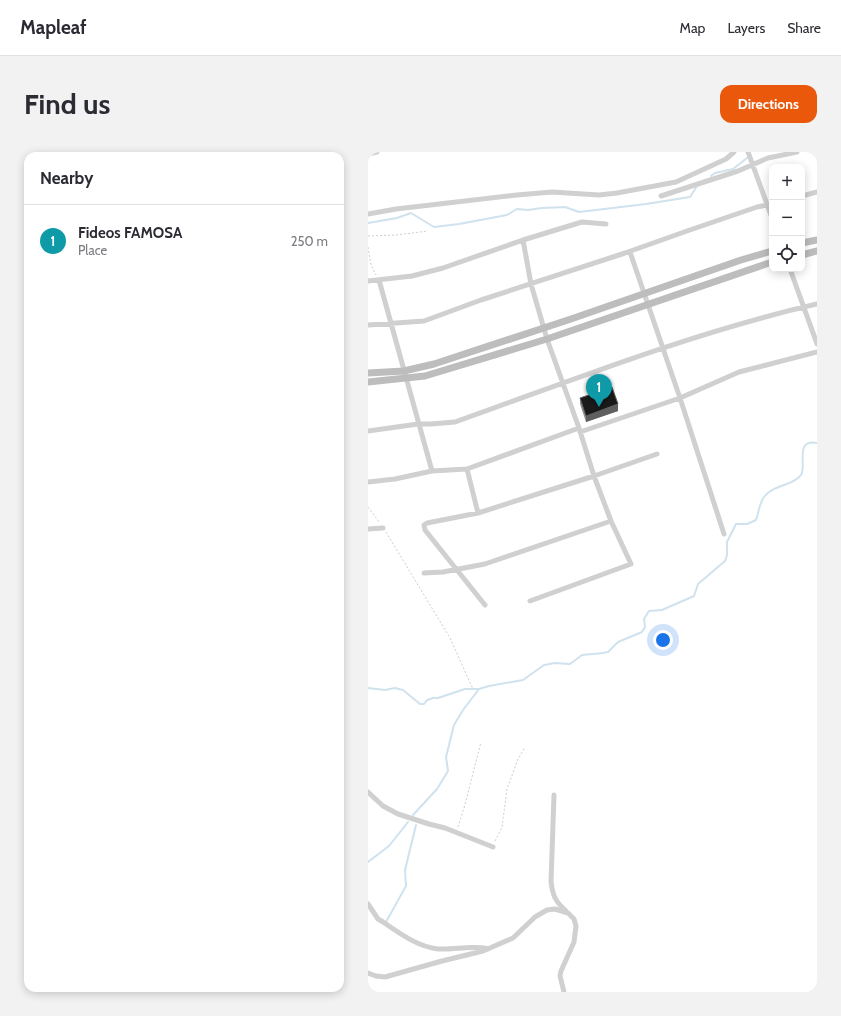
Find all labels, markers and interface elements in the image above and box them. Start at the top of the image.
text: Mapleaf [20,16,87,39]
text: Map [680,19,705,37]
text: Layers [727,19,765,37]
text: Share [787,19,821,37]
button: Directions [720,85,817,123]
text: Find us [24,87,110,121]
map controls [769,164,805,272]
button: + [769,164,805,200]
text: Nearby [40,168,93,188]
button: − [769,200,805,236]
text: Fideos FAMOSA [78,224,182,242]
text: 1 [51,233,55,249]
text: 250 m [291,233,328,249]
button: locate [769,236,805,272]
text: Place [78,242,107,258]
pin: 1 [586,374,612,407]
your location [653,630,673,650]

